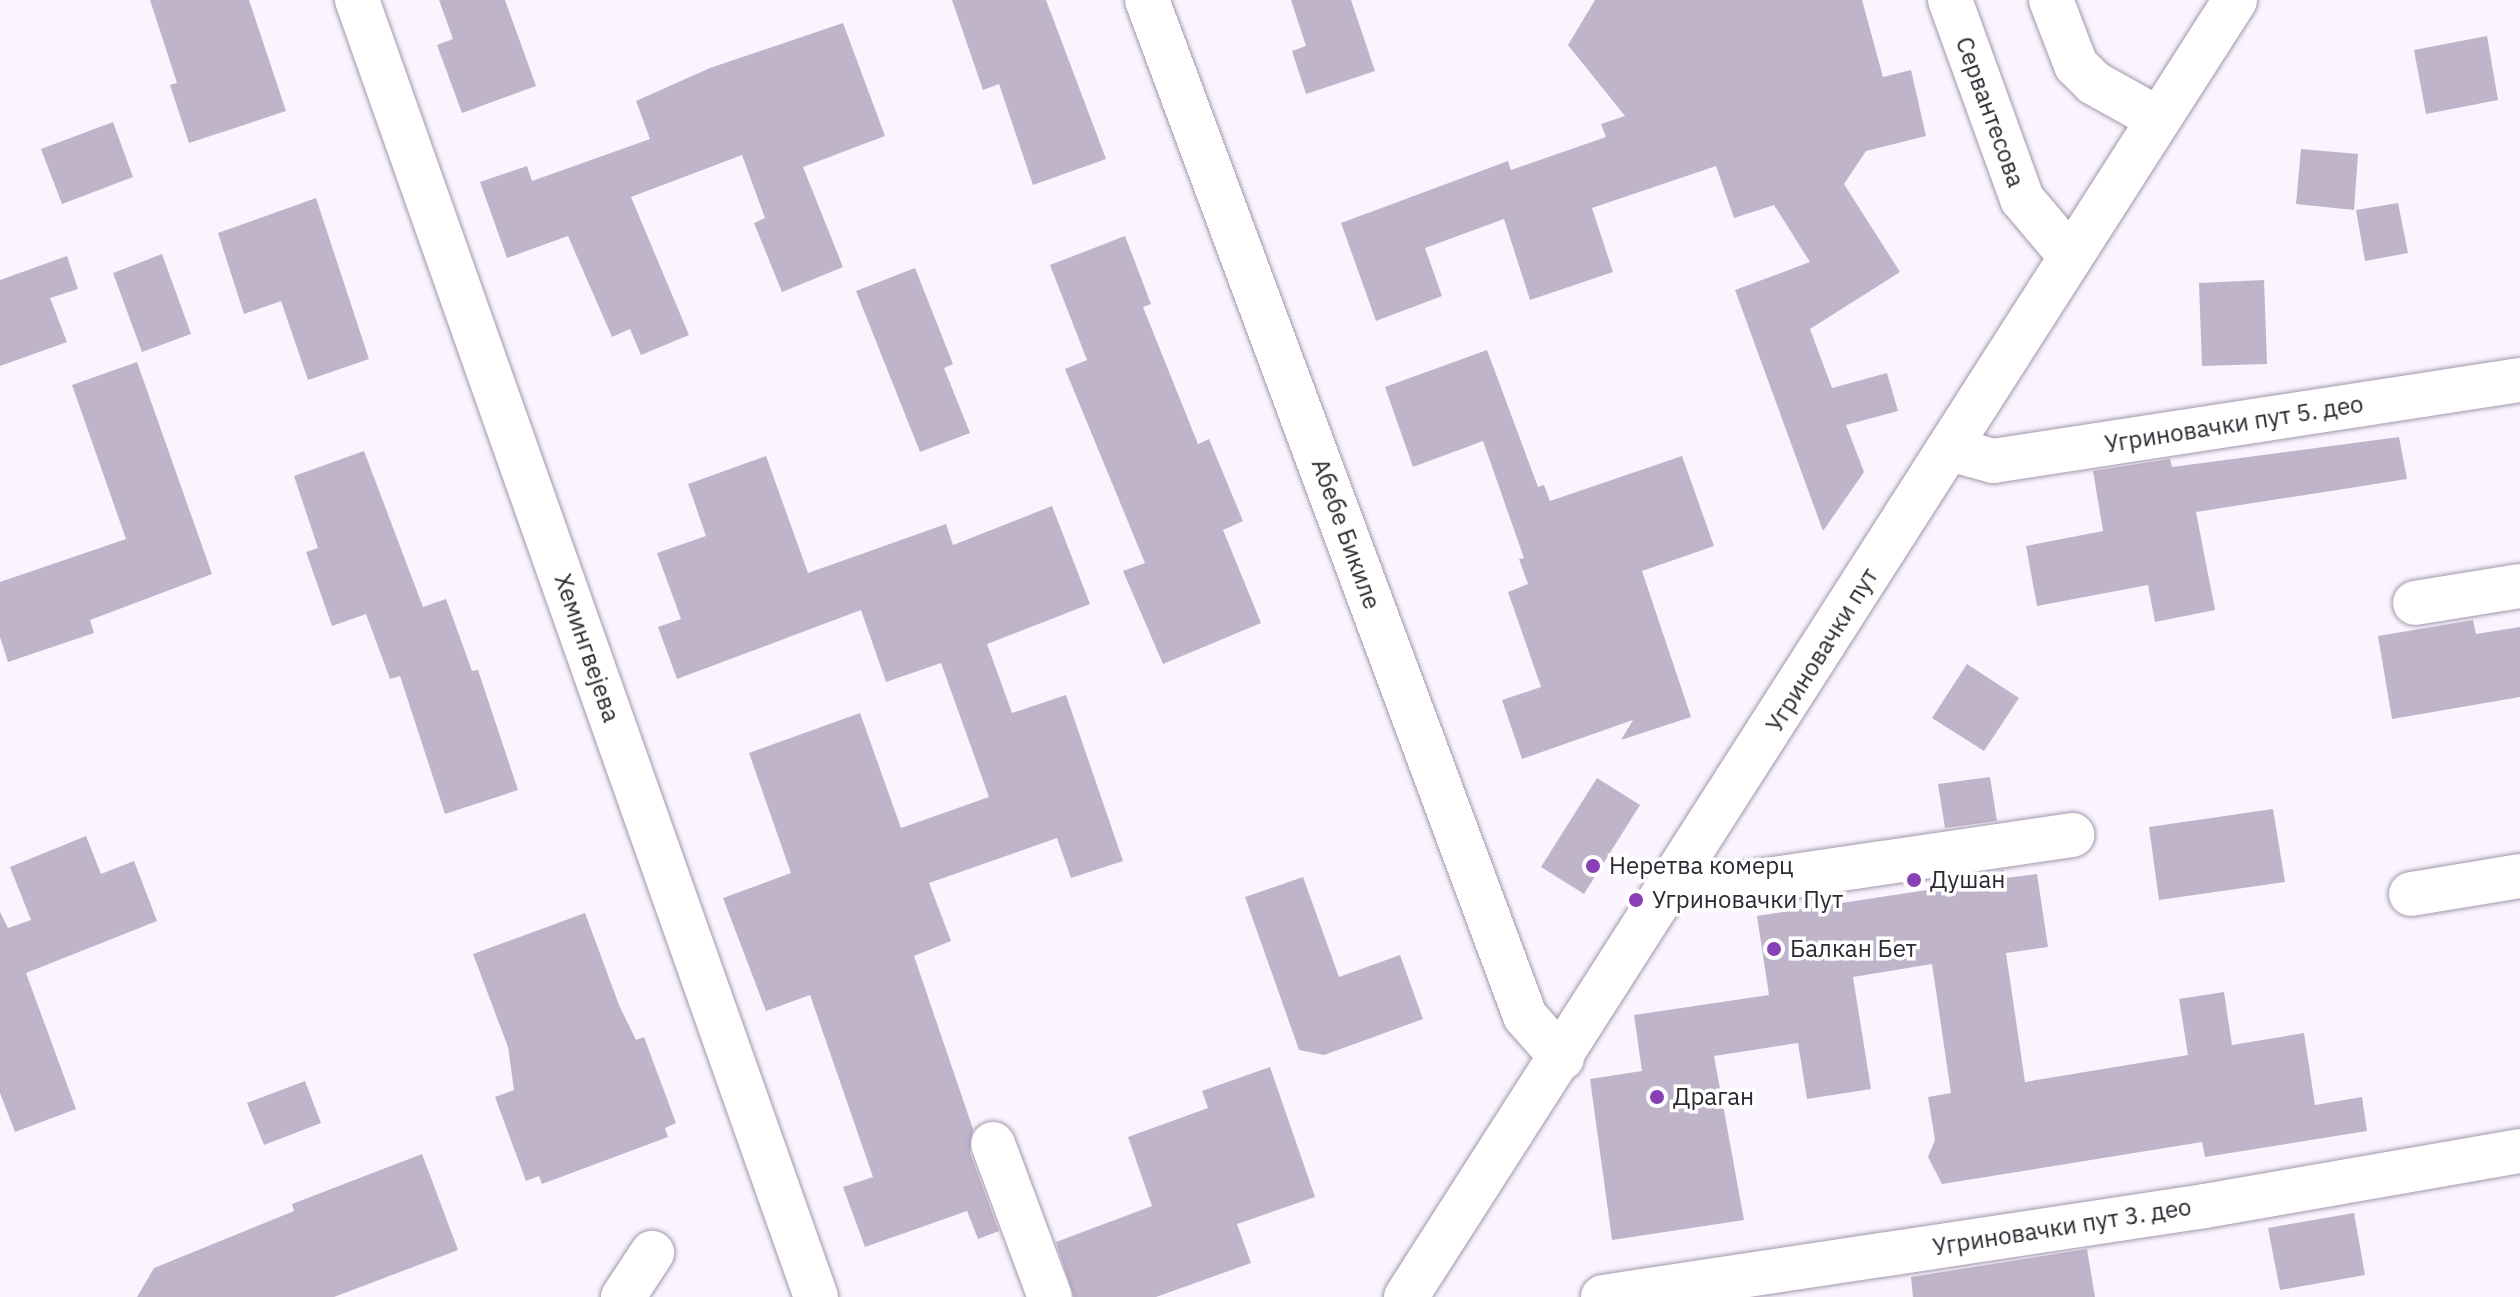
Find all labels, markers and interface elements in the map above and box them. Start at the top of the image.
street label: Сервантесова [1949,33,2031,191]
street label: Угриновачки пут 5. део [2103,389,2365,459]
street label: Абебе Бикиле [1305,455,1387,613]
street label: Угриновачки пут [1760,563,1884,737]
street label: Хемингвејева [548,570,626,726]
place label: Неретва комерц [1609,852,1793,880]
marker: Неретва комерц [1584,857,1602,875]
place label: Душан [1930,866,2005,894]
marker: Душан [1905,871,1923,889]
place label: Угриновачки Пут [1652,886,1843,914]
marker: Угриновачки Пут [1627,891,1645,909]
place label: Балкан Бет [1790,935,1917,963]
marker: Балкан Бет [1765,940,1783,958]
place label: Драган [1673,1083,1754,1111]
marker: Драган [1648,1088,1666,1106]
street label: Угриновачки пут 3. део [1931,1192,2193,1262]

